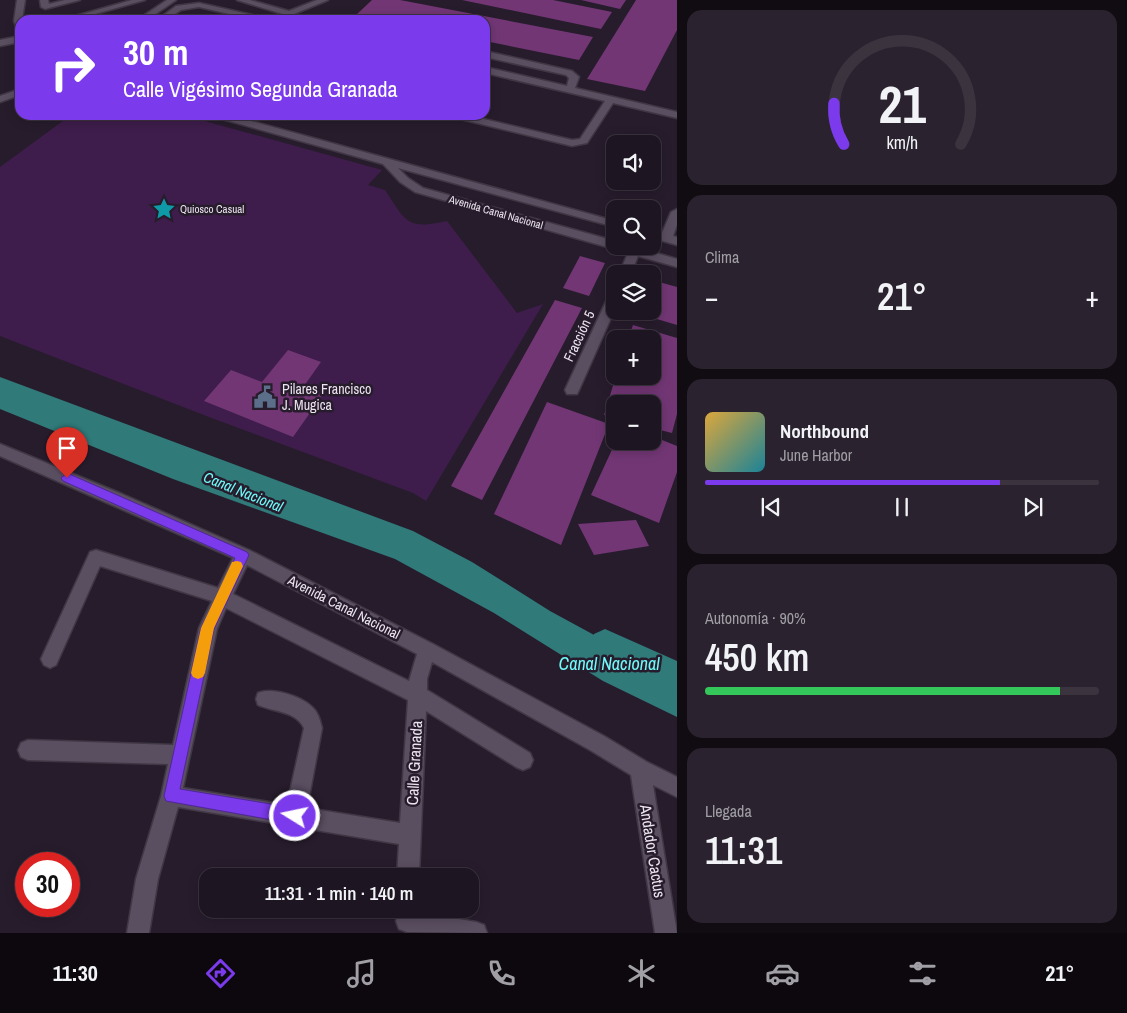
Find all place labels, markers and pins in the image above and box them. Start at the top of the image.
place icon: Quiosco Casual [151,196,177,222]
place label: Quiosco Casual [180,202,244,216]
place label: Pilares Francisco J. Mugica [282,380,371,414]
public building icon: Pilares Francisco J. Mugica [252,384,278,410]
pin [46,427,88,478]

